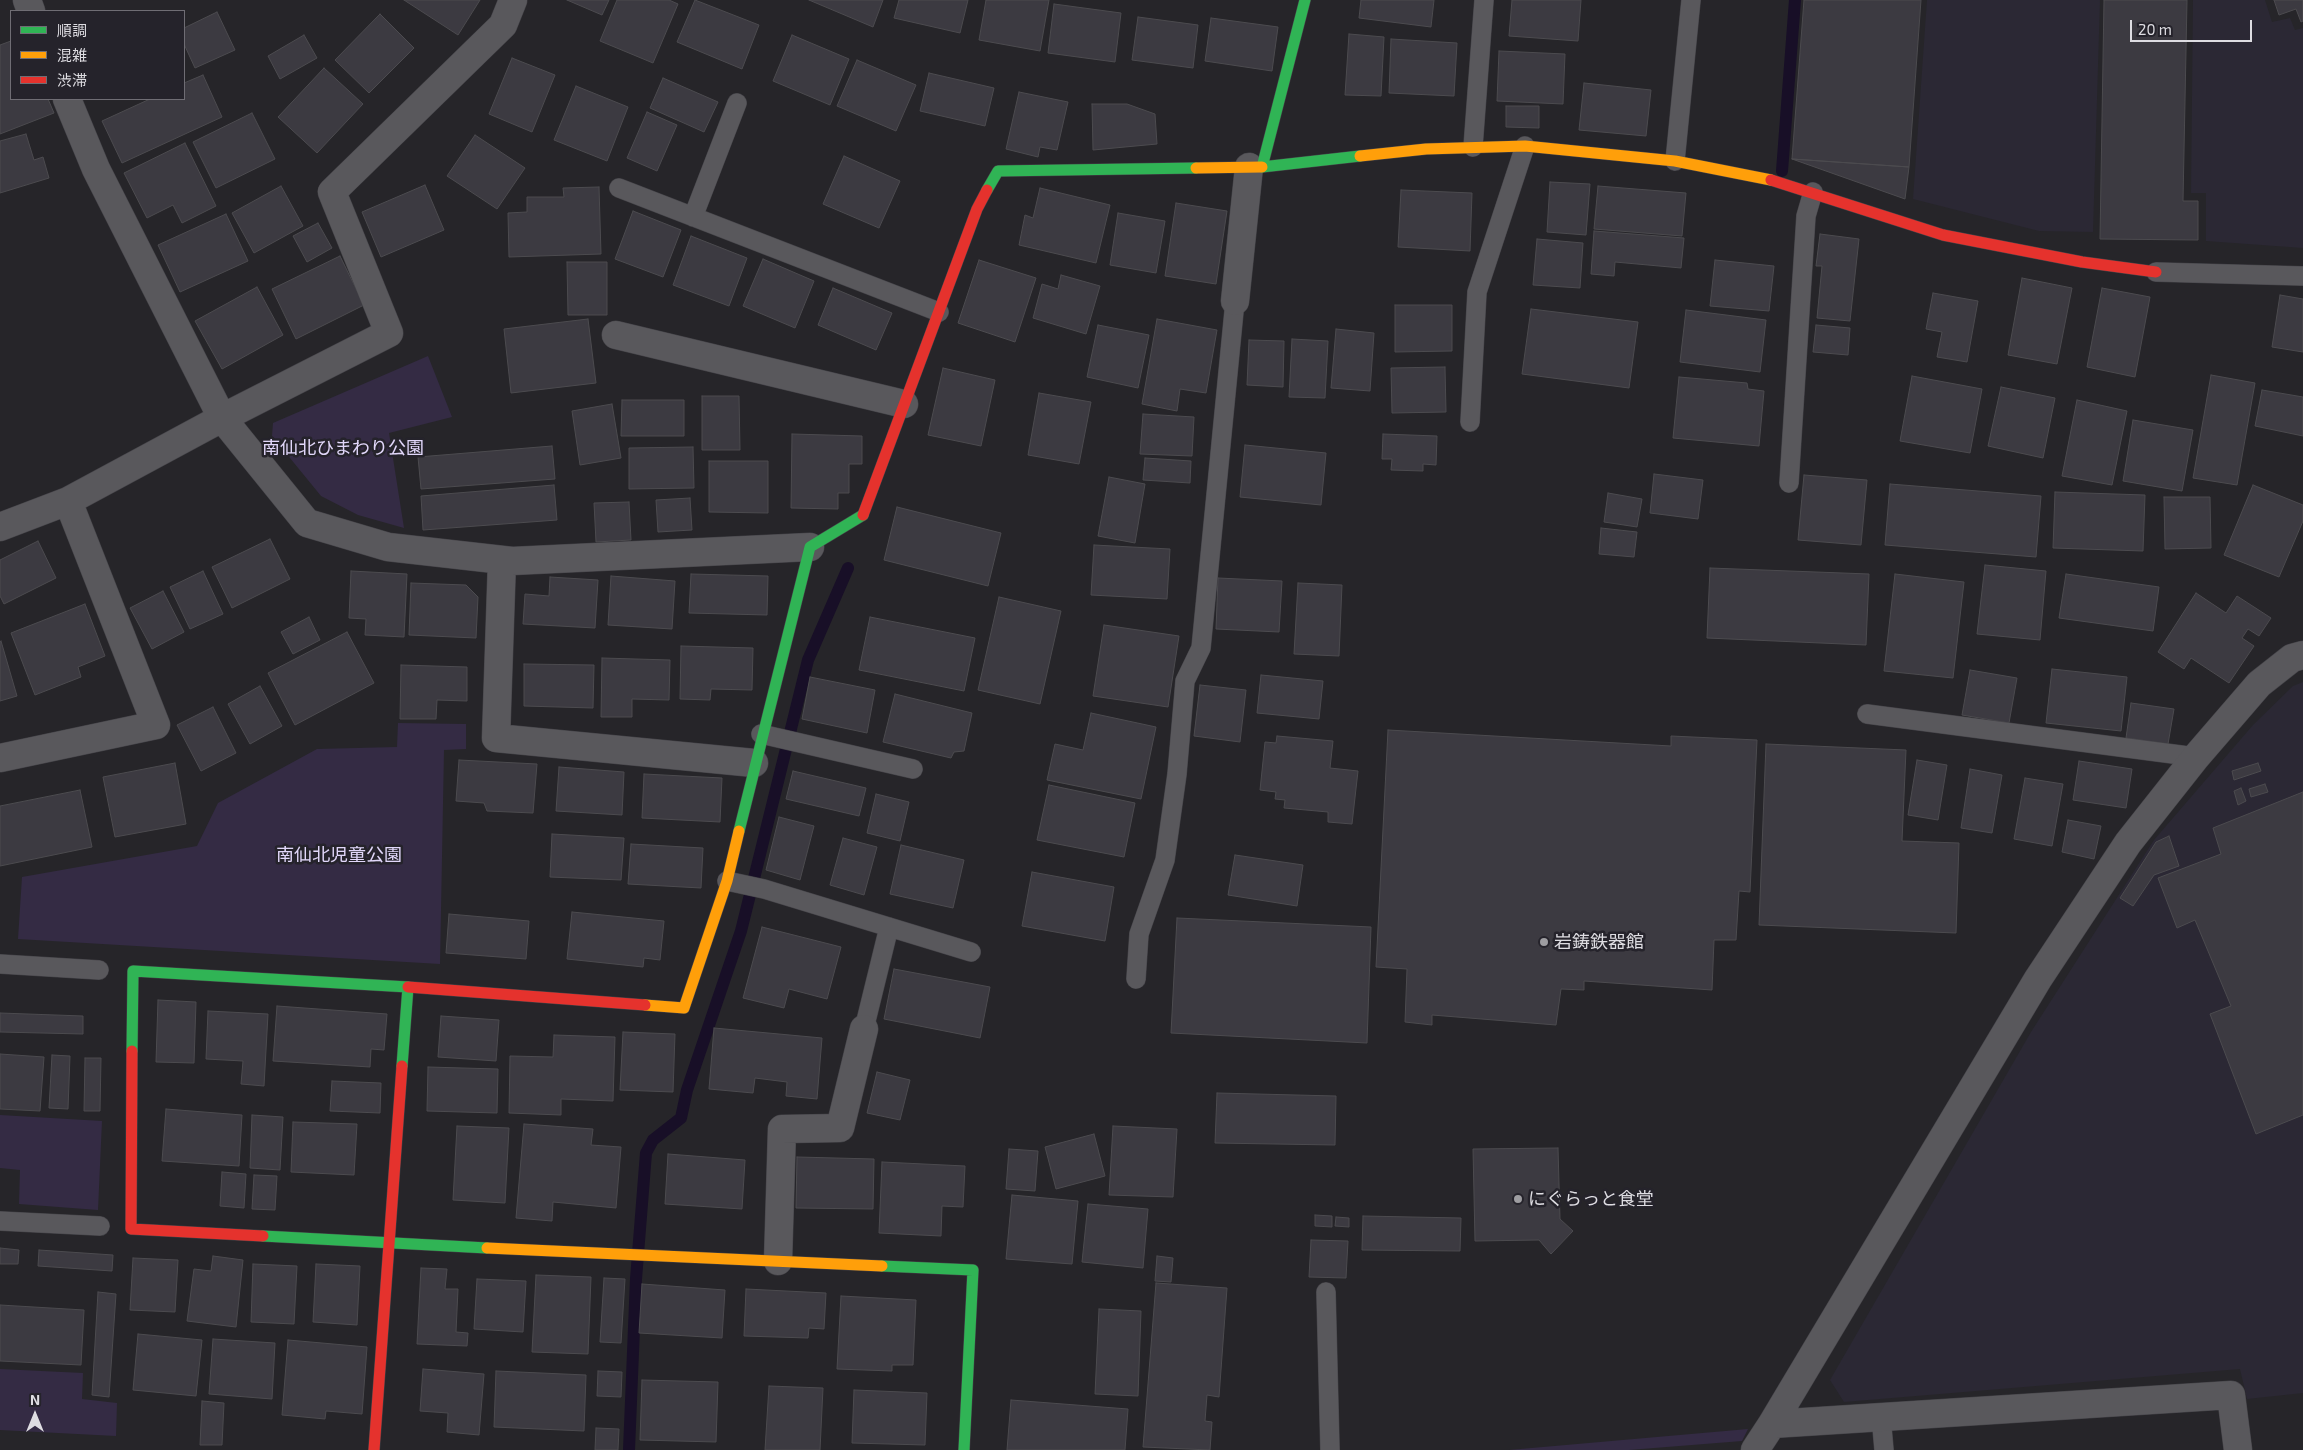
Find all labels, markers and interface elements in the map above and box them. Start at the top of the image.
legend [10,10,185,100]
scale bar [2133,10,2256,42]
text: 20 m [2138,20,2172,38]
text: 順調 [57,21,87,39]
text: 混雑 [57,46,87,64]
text: 渋滞 [57,71,87,89]
park label: 南仙北ひまわり公園 [262,437,424,459]
park label: 南仙北児童公園 [276,844,402,866]
place label: 岩鋳鉄器館 [1554,931,1644,953]
marker: 岩鋳鉄器館 [1538,936,1550,948]
place label: にぐらっと食堂 [1528,1188,1654,1210]
marker: にぐらっと食堂 [1512,1193,1524,1205]
north arrow [10,1390,60,1440]
text: N [30,1391,40,1408]

